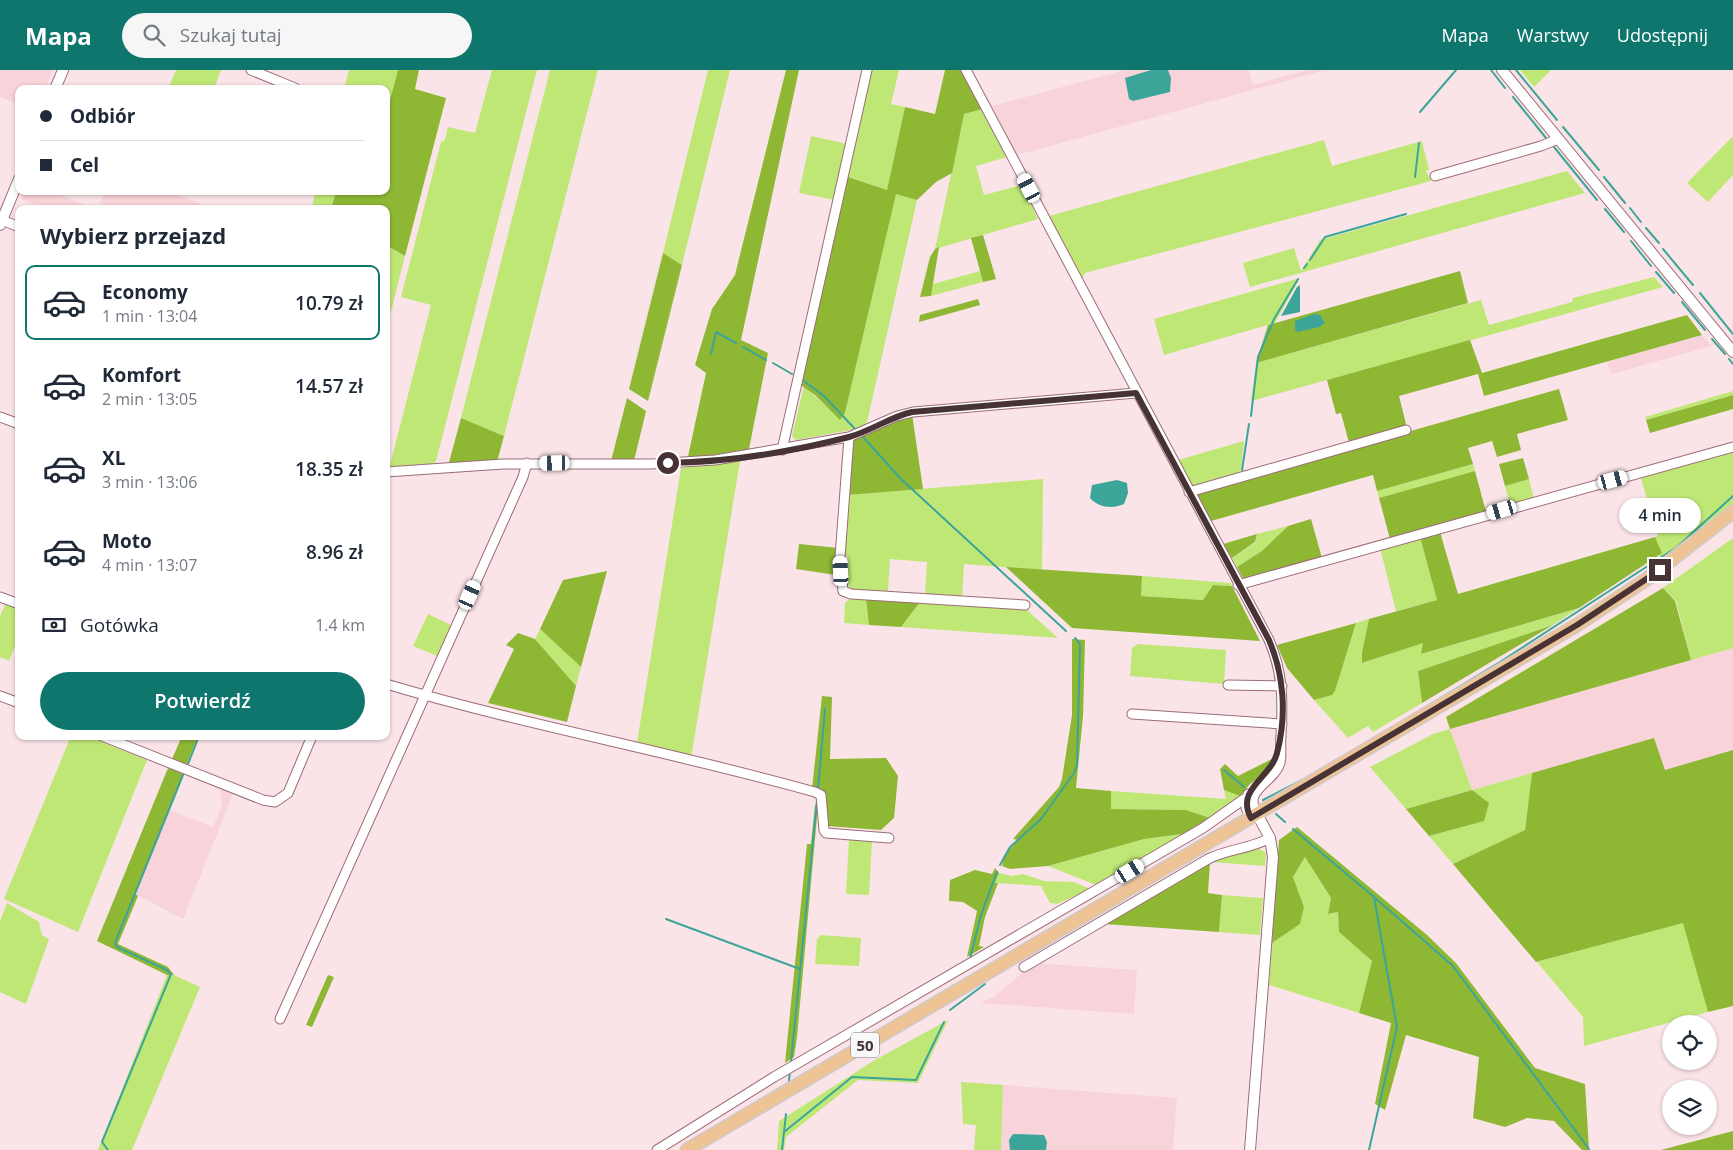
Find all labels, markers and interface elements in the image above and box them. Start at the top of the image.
search box [122,13,472,58]
text: Mapa [25,19,92,52]
icon: search [140,21,168,49]
text: Szukaj tutaj [180,22,282,48]
text: Mapa [1442,23,1489,47]
text: Warstwy [1517,23,1589,47]
text: Udostępnij [1617,23,1708,47]
text: Odbiór [70,103,135,129]
text: Cel [70,152,99,178]
car [1015,171,1042,205]
text: Wybierz przejazd [40,220,226,250]
text: Economy [102,279,188,305]
icon: car [42,280,87,325]
text: 10.79 zł [295,290,363,316]
text: 1 min · 13:04 [102,305,197,327]
text: Komfort [102,362,181,388]
icon: car [42,363,87,408]
text: 14.57 zł [295,373,363,399]
text: 2 min · 13:05 [102,388,197,410]
text: XL [102,445,125,471]
icon: car [42,446,87,491]
route start [657,452,679,474]
car [539,455,570,471]
text: 18.35 zł [295,456,363,482]
car [1596,469,1629,491]
text: 3 min · 13:06 [102,471,197,493]
callout: 4 min [1619,498,1701,532]
car [1485,499,1518,521]
text: 4 min [1638,504,1682,526]
text: Moto [102,528,152,554]
icon: car [42,529,87,574]
text: 8.96 zł [306,539,363,565]
text: 4 min · 13:07 [102,554,197,576]
car [832,556,849,586]
route end [1649,559,1671,581]
car [457,578,482,612]
icon: cash [40,611,68,639]
text: Gotówka [80,612,159,638]
text: 1.4 km [315,614,365,636]
button: Potwierdź [40,672,365,730]
car [1113,857,1146,885]
map controls [1662,1015,1717,1135]
button: locate [1662,1015,1717,1070]
road number: 50 [851,1032,879,1058]
button: layers [1662,1080,1717,1135]

